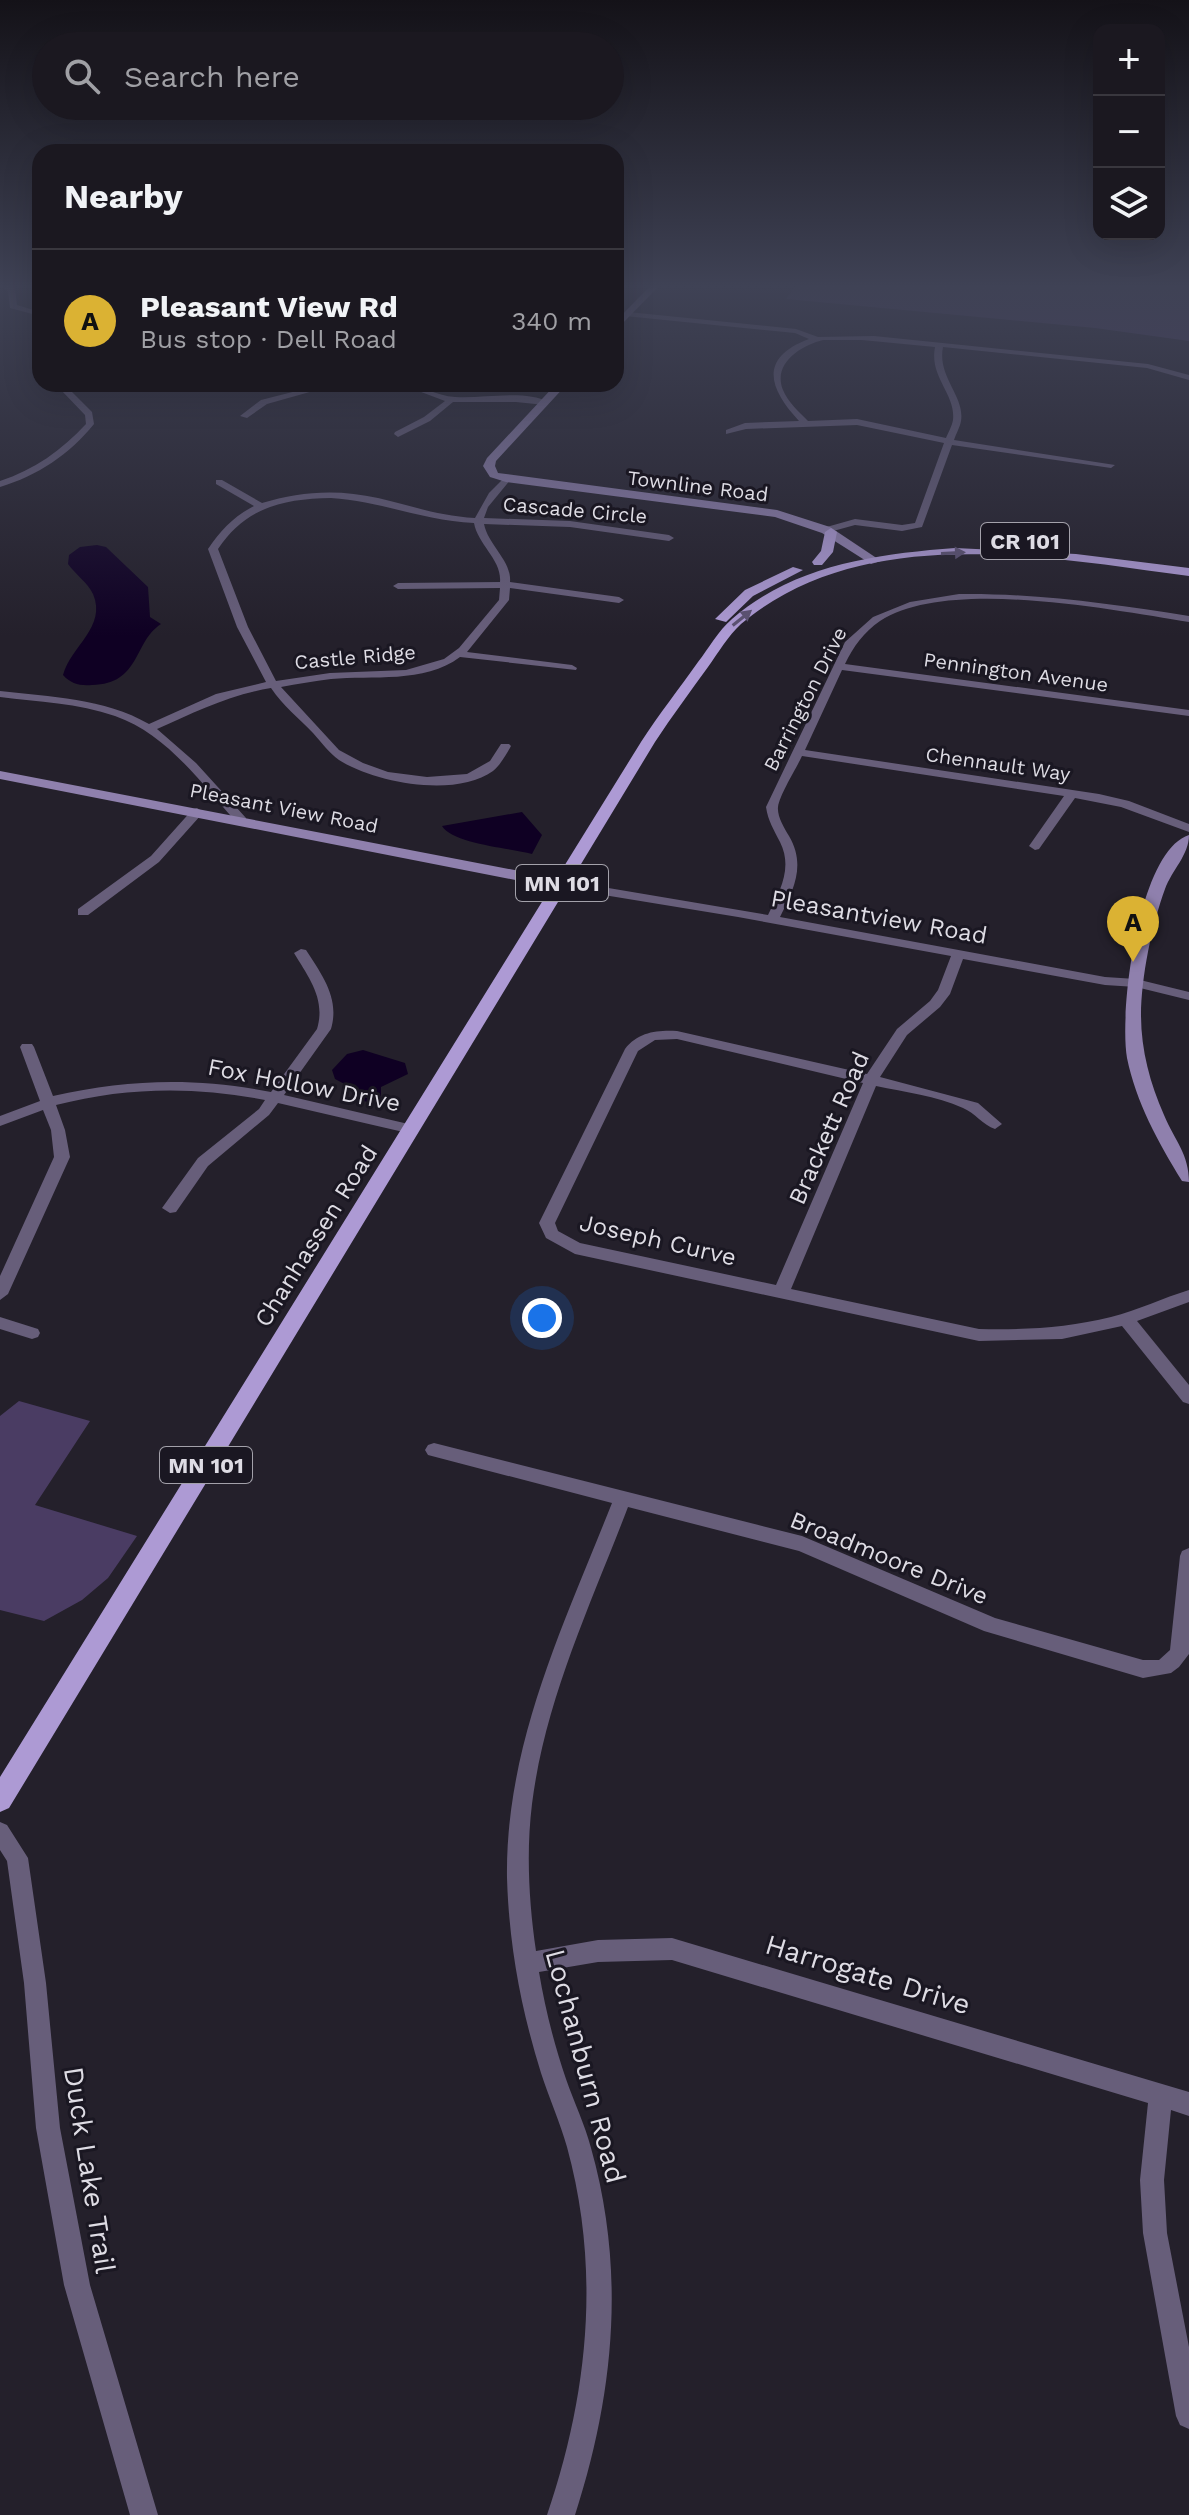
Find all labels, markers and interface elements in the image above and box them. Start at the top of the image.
map controls [1093,24,1165,240]
button: + [1093,24,1165,96]
search box [32,32,624,120]
icon: search [60,54,104,98]
text: Search here [124,59,300,94]
button: − [1093,96,1165,168]
button: layers [1093,168,1165,240]
text: Nearby [64,176,183,216]
text: Pleasant View Rd [140,289,398,324]
text: A [81,306,99,336]
text: 340 m [511,306,592,336]
text: Bus stop · Dell Road [140,324,397,354]
street label: Townline Road [626,465,770,507]
street label: Cascade Circle [502,492,648,528]
road number: CR 101 [981,523,1069,559]
one-way arrow [941,546,966,559]
one-way arrow [732,609,753,626]
street label: Barrington Drive [758,623,852,775]
street label: Castle Ridge [293,640,417,674]
street label: Pennington Avenue [922,647,1110,697]
street label: Chennault Way [924,742,1073,786]
street label: Pleasant View Road [188,778,380,838]
road number: MN 101 [516,865,608,901]
street label: Pleasantview Road [769,884,989,950]
pin: A [1107,896,1159,962]
street label: Brackett Road [783,1047,875,1209]
street label: Fox Hollow Drive [205,1053,403,1117]
street label: Chanhassen Road [249,1140,383,1332]
street label: Joseph Curve [577,1208,739,1272]
your location [522,1298,562,1338]
road number: MN 101 [160,1447,252,1483]
street label: Broadmoore Drive [786,1506,992,1610]
street label: Harrogate Drive [761,1928,974,2021]
street label: Lochanburn Road [538,1946,633,2187]
street label: Duck Lake Trail [57,2064,122,2276]

